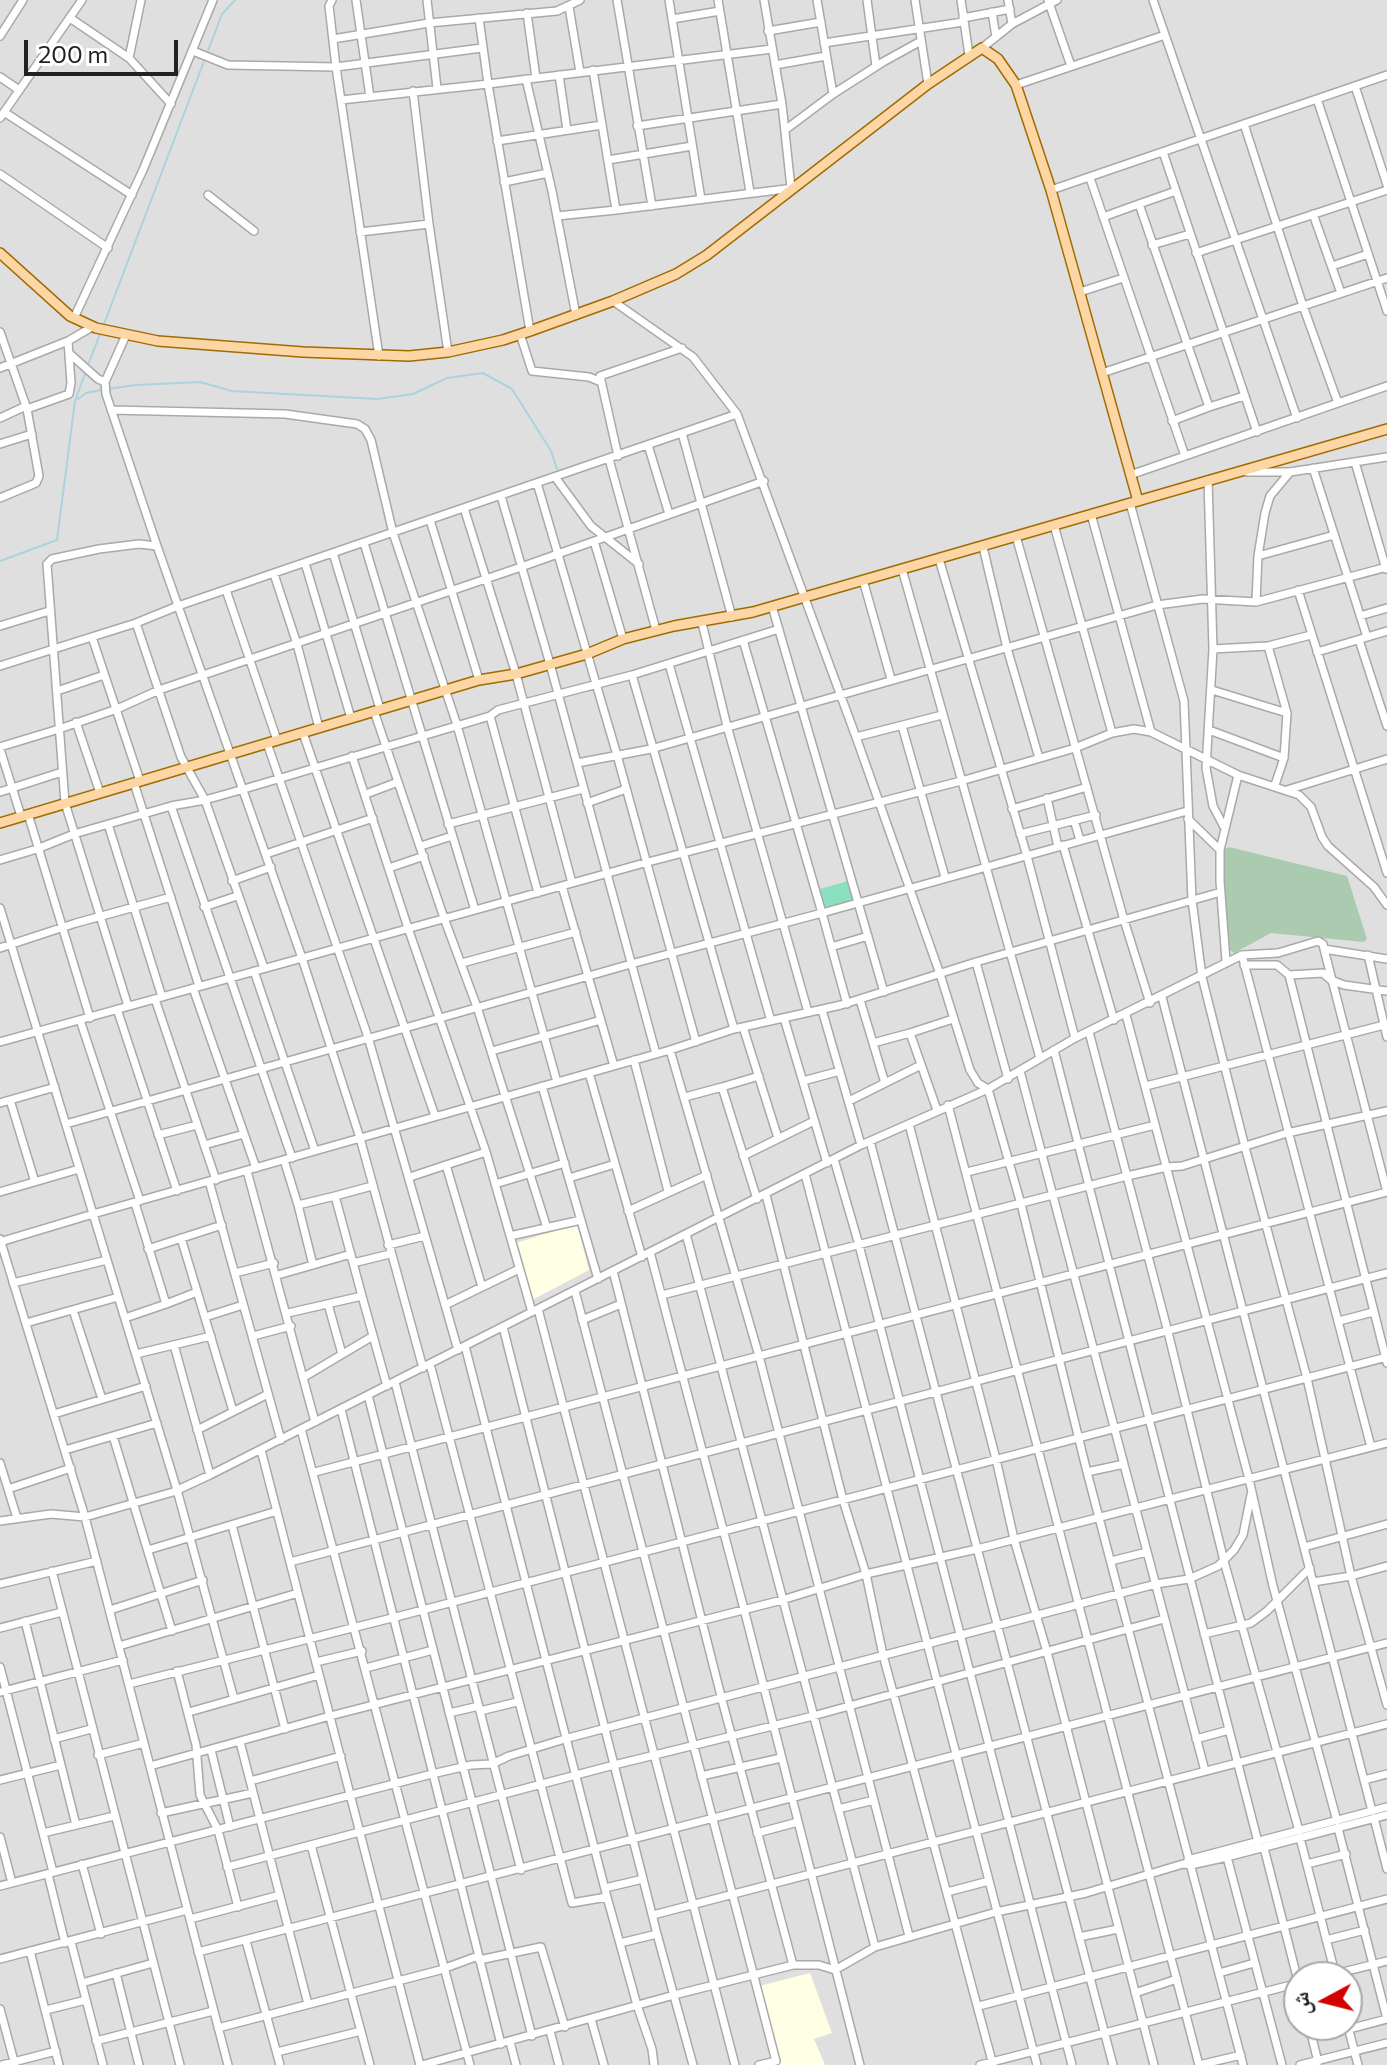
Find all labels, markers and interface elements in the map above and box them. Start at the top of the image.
scale bar [28,24,182,74]
text: 200 m [38,39,108,68]
north arrow [1283,1961,1363,2041]
text: ش [1286,1991,1315,2017]

